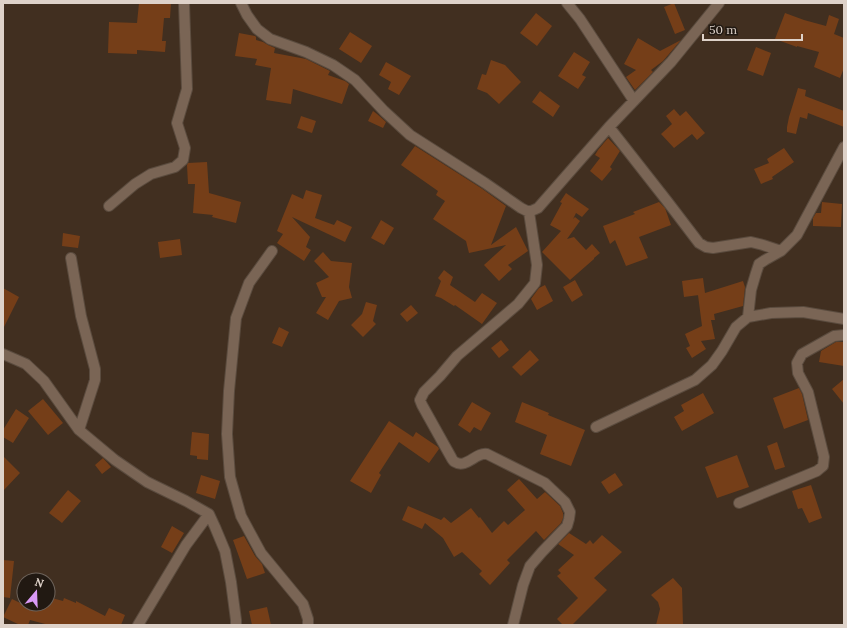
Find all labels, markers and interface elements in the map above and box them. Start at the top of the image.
scale bar [703,16,802,42]
text: 50 m [709,22,737,37]
north arrow [16,572,56,612]
text: N [33,575,46,591]

